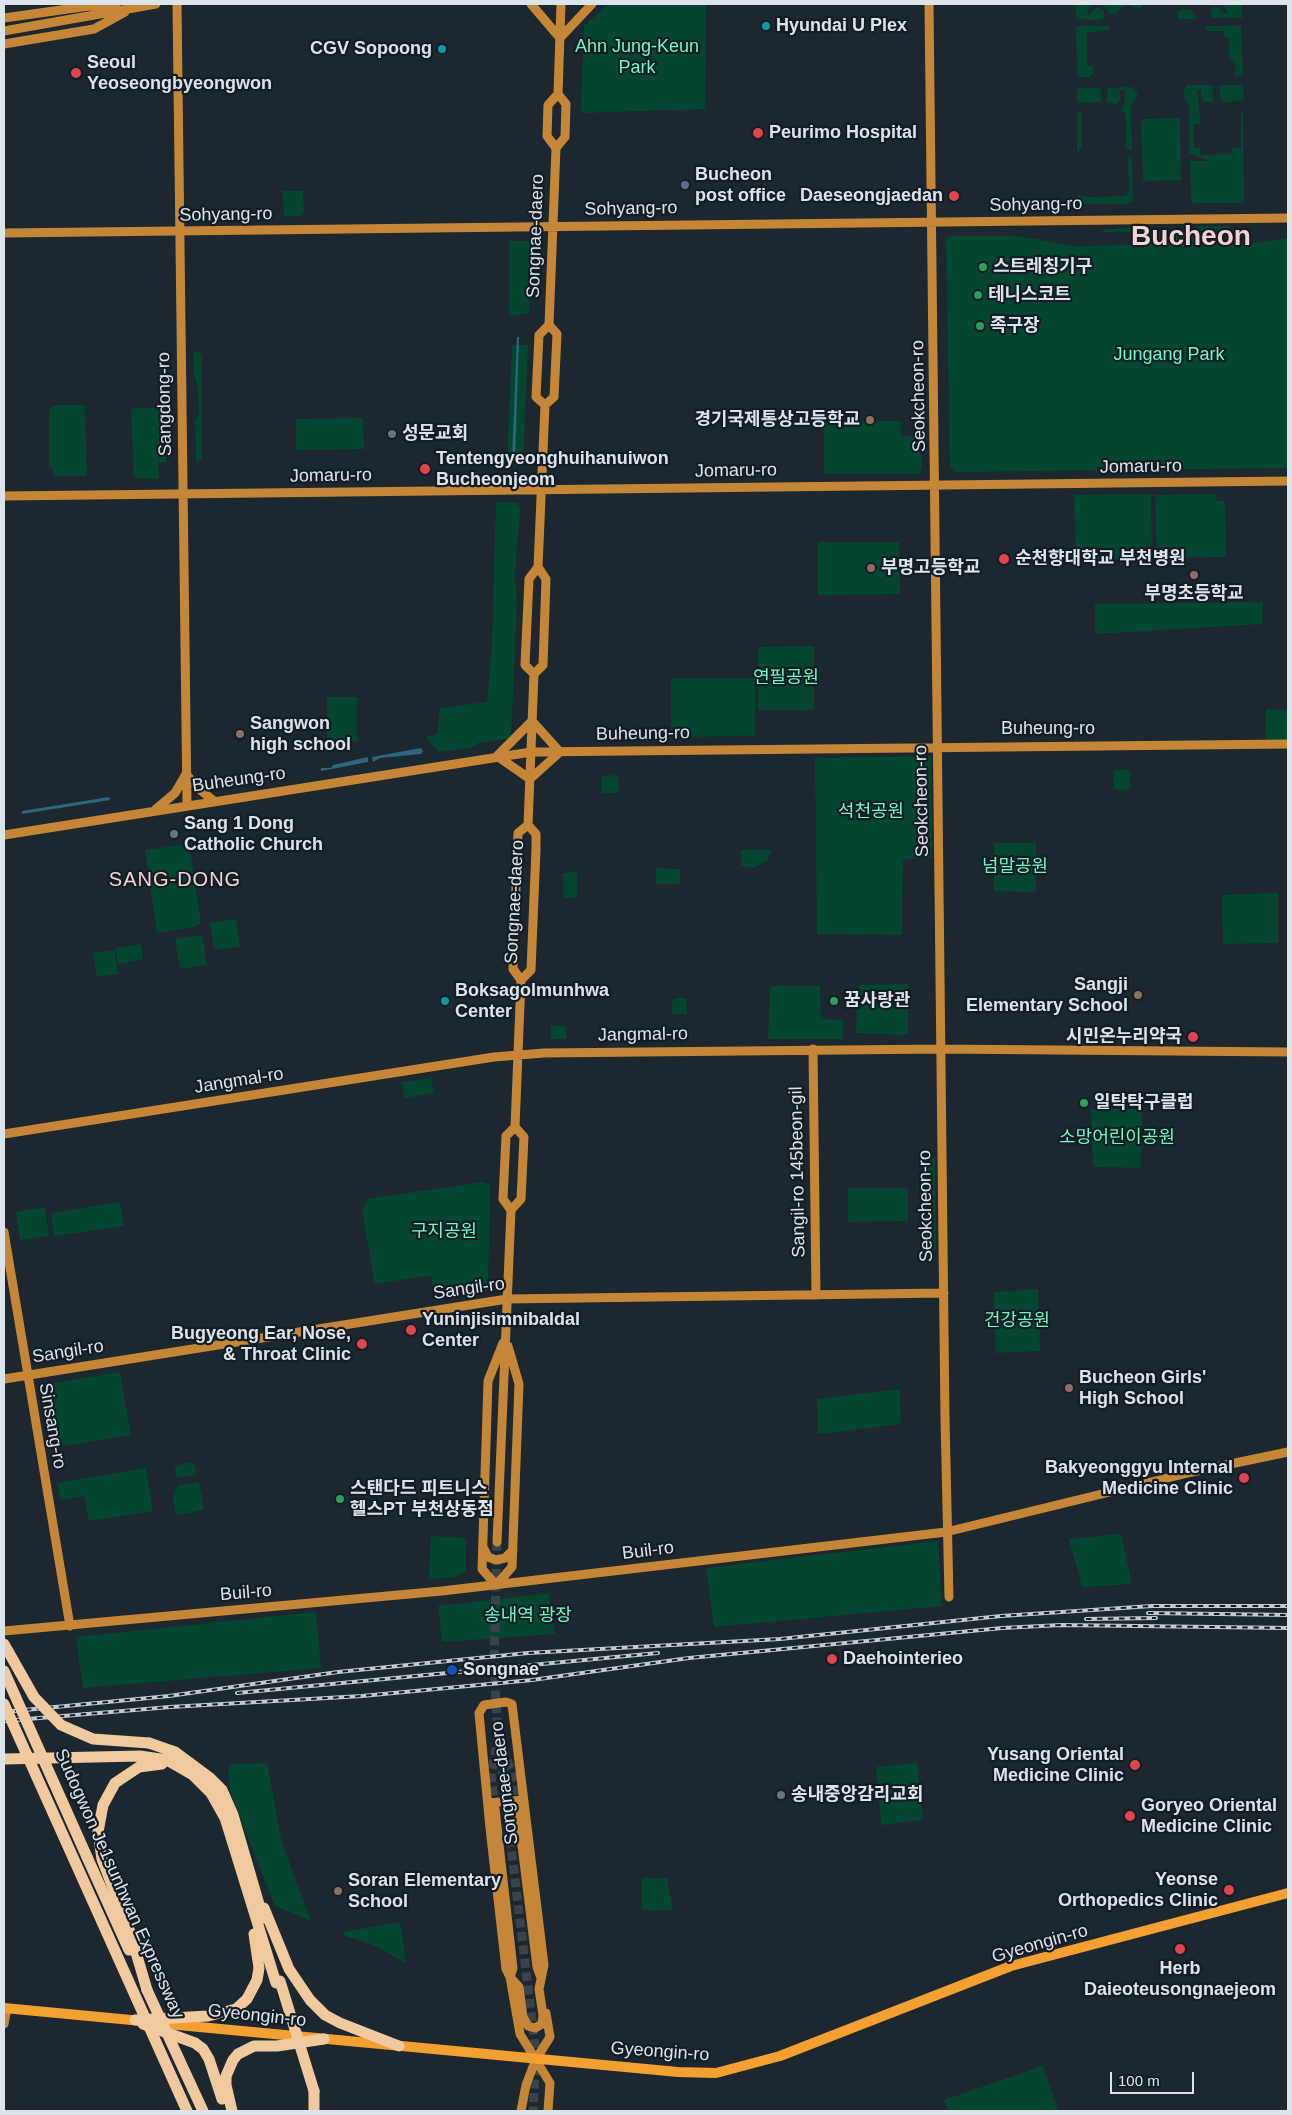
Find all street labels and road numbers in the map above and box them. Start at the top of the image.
street label: Songnae-daero [523,174,549,298]
street label: Sohyang-ro [989,193,1083,217]
street label: Sohyang-ro [584,197,678,221]
street label: Sohyang-ro [179,203,273,227]
street label: Seokcheon-ro [907,340,931,452]
street label: Sangdong-ro [153,352,177,456]
street label: Jomaru-ro [1100,455,1182,479]
street label: Jomaru-ro [695,459,777,483]
street label: Jomaru-ro [290,464,372,488]
street label: Buheung-ro [1001,718,1095,740]
street label: Buheung-ro [596,722,690,746]
street label: Seokcheon-ro [910,745,934,857]
street label: Buheung-ro [191,763,287,797]
street label: Songnae-daero [501,839,529,965]
street label: Jangmal-ro [598,1023,688,1047]
street label: Jangmal-ro [193,1063,285,1099]
street label: Sangil-ro 145beon-gil [786,1086,810,1258]
street label: Seokcheon-ro [914,1150,938,1262]
street label: Sangil-ro [432,1273,506,1305]
street label: Sangil-ro [31,1336,105,1368]
street label: Sinsang-ro [34,1381,70,1471]
street label: Buil-ro [621,1537,675,1565]
street label: Buil-ro [219,1580,273,1606]
street label: Songnae-daero [487,1720,523,1846]
street label: Sudogwon Je1sunhwan Expressway [50,1746,188,2022]
street label: Gyeongin-ro [989,1920,1091,1968]
street label: Gyeongin-ro [207,2000,307,2032]
street label: Gyeongin-ro [610,2038,710,2066]

